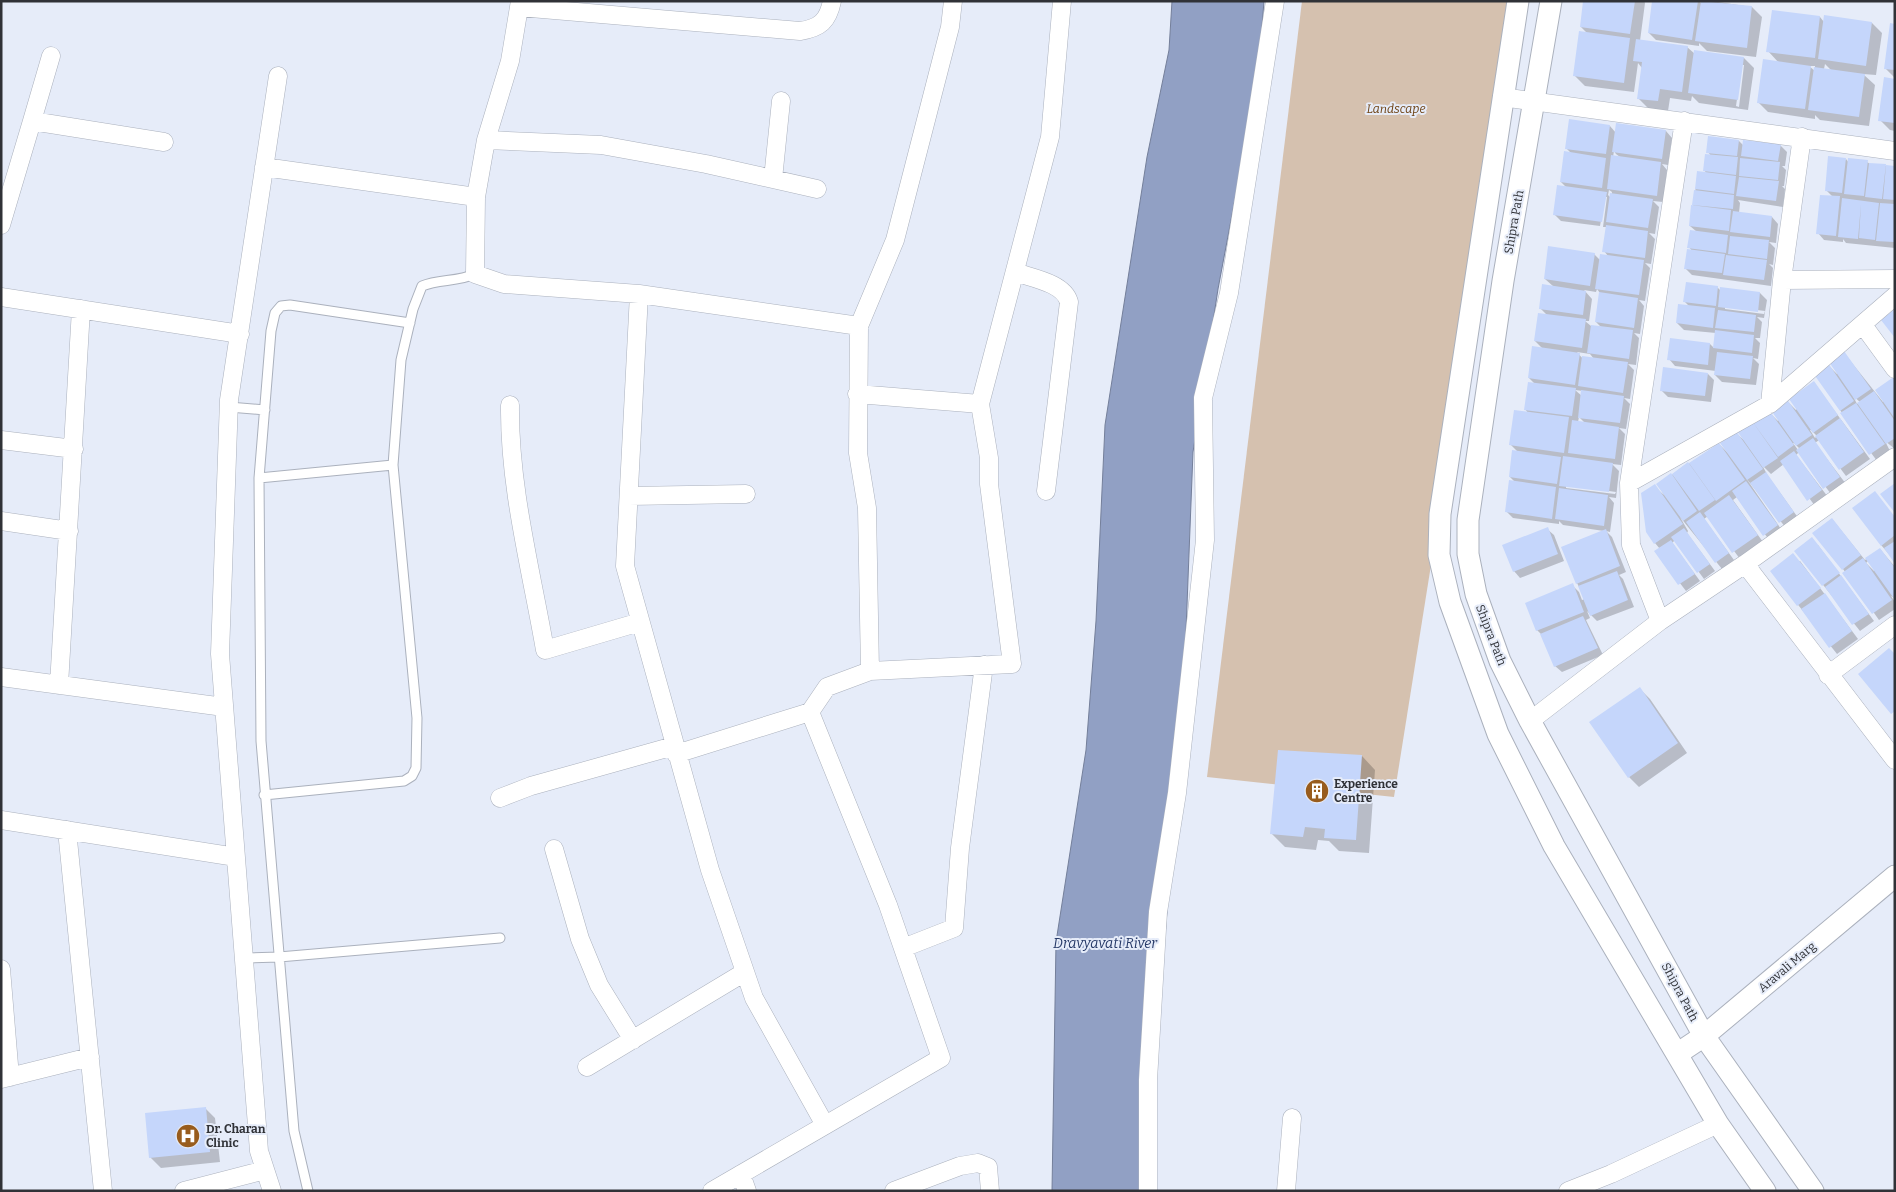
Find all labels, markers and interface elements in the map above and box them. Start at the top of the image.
park label: Landscape [1366,102,1426,116]
street label: Shipra Path [1502,189,1527,255]
street label: Shipra Path [1473,602,1509,668]
place label: Experience Centre [1334,777,1398,805]
building icon: Experience Centre [1304,778,1330,804]
water label: Dravyavati River [1053,935,1158,952]
street label: Aravali Marg [1756,939,1819,995]
street label: Shipra Path [1659,960,1702,1024]
place label: Dr. Charan Clinic [206,1122,266,1150]
hospital icon: Dr. Charan Clinic [175,1123,201,1149]

